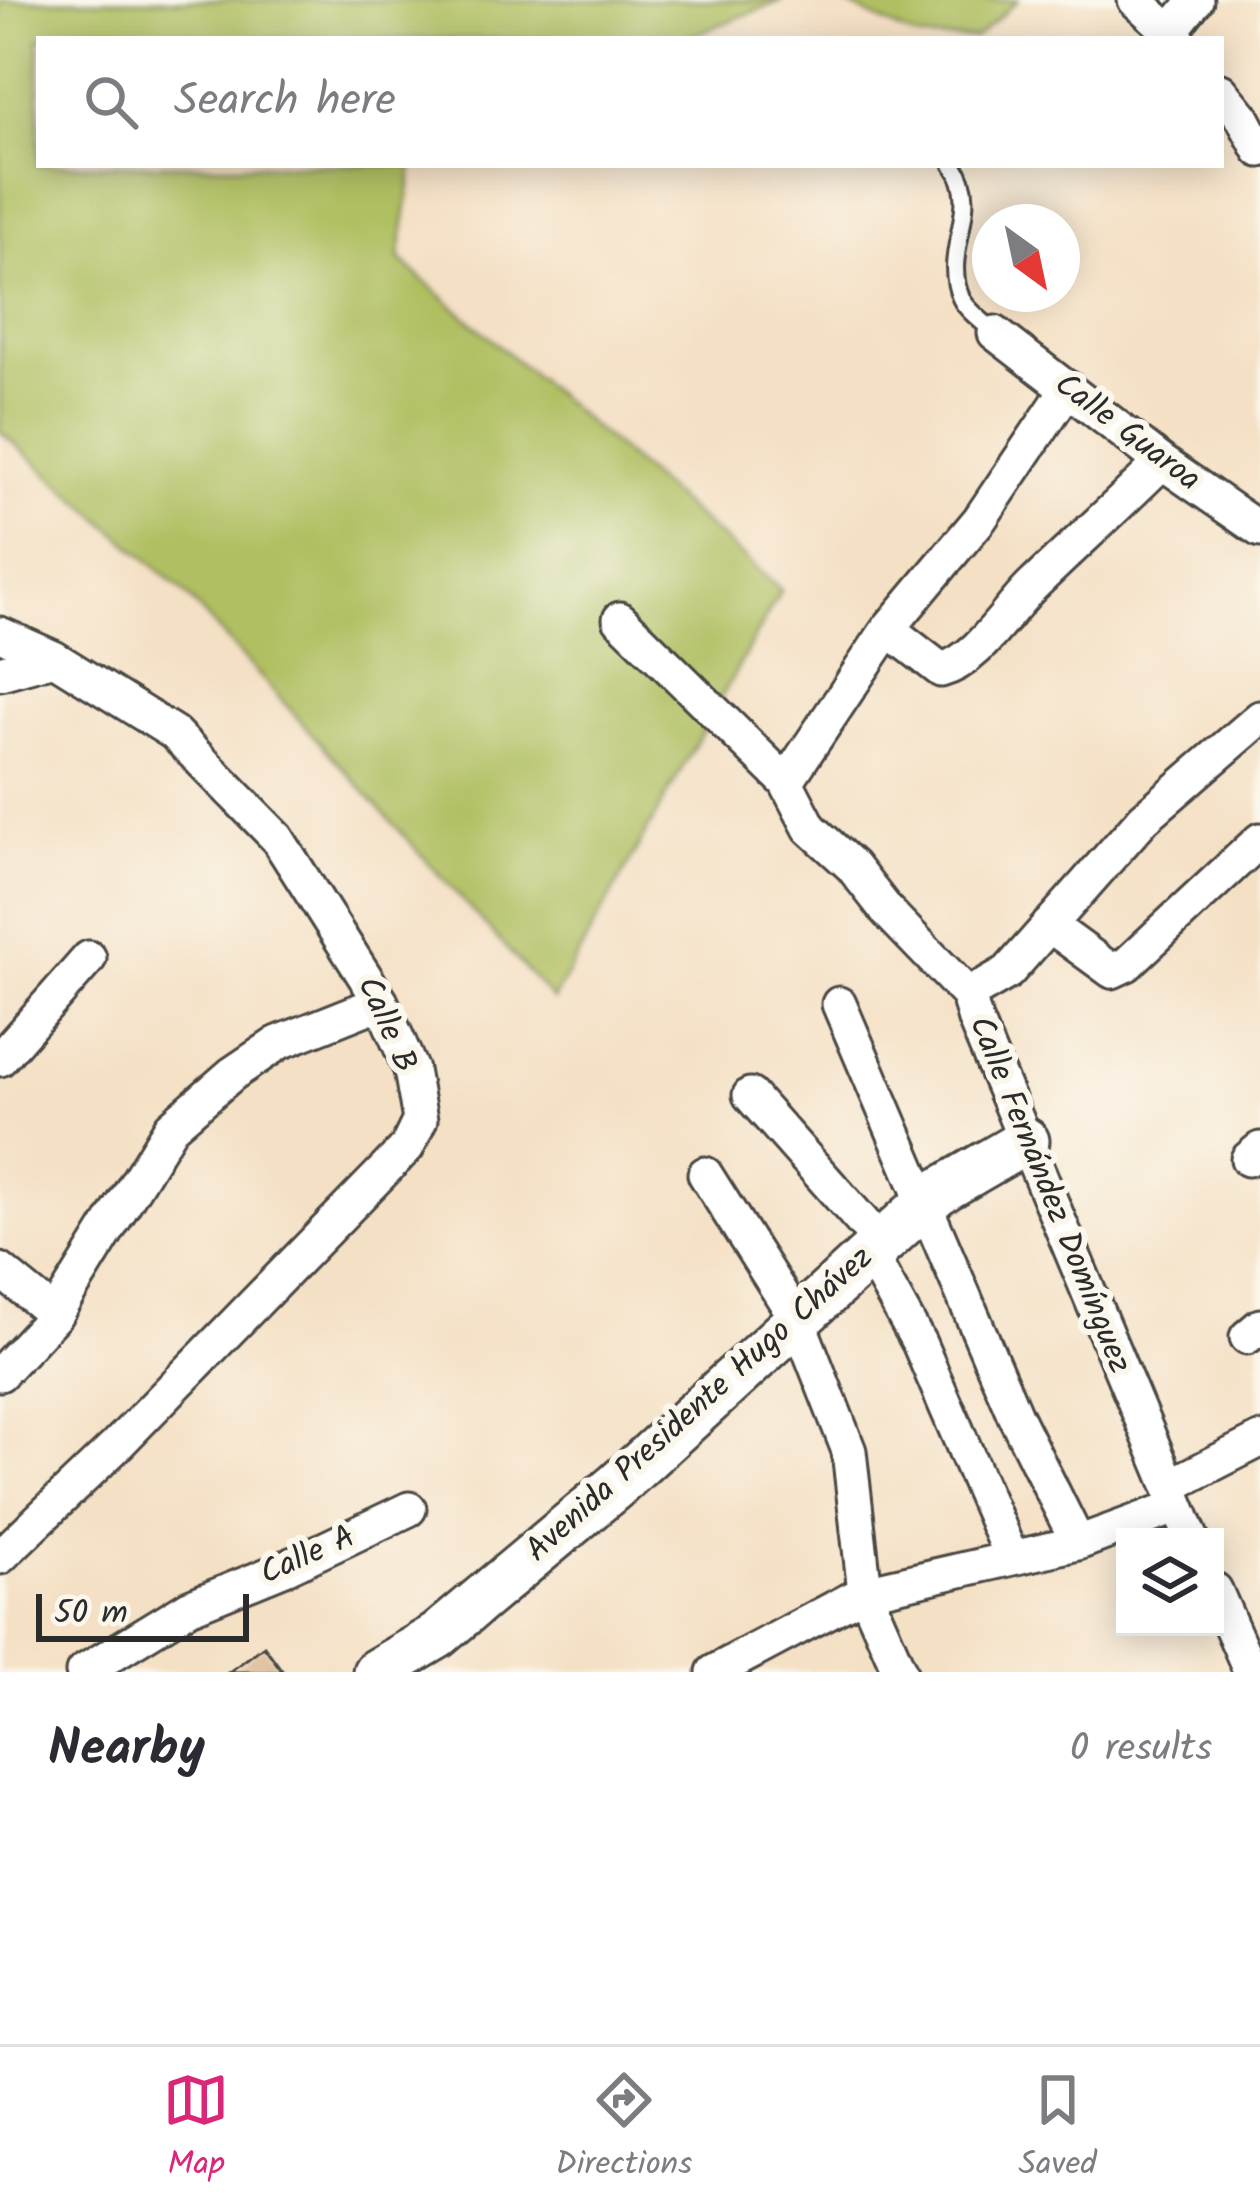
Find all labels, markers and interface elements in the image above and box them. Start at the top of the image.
search box [36,36,1224,168]
text: Search here [174,66,396,138]
icon: search [78,69,144,135]
north arrow [972,204,1080,312]
street label: Calle Guaroa [1042,360,1212,506]
street label: Calle B [341,968,431,1082]
street label: Calle Fernández Domínguez [953,1008,1145,1382]
street label: Avenida Presidente Hugo Chávez [514,1234,886,1576]
street label: Calle A [252,1512,364,1600]
map controls [1116,1528,1224,1636]
button: layers [1116,1528,1224,1636]
scale bar [36,1588,249,1641]
text: 50 m [54,1588,128,1641]
text: Nearby [48,1710,205,1791]
text: 0 results [1070,1719,1212,1781]
tab: Map [163,2067,229,2192]
tab: Directions [555,2067,692,2192]
tab: Saved [1019,2067,1097,2192]

